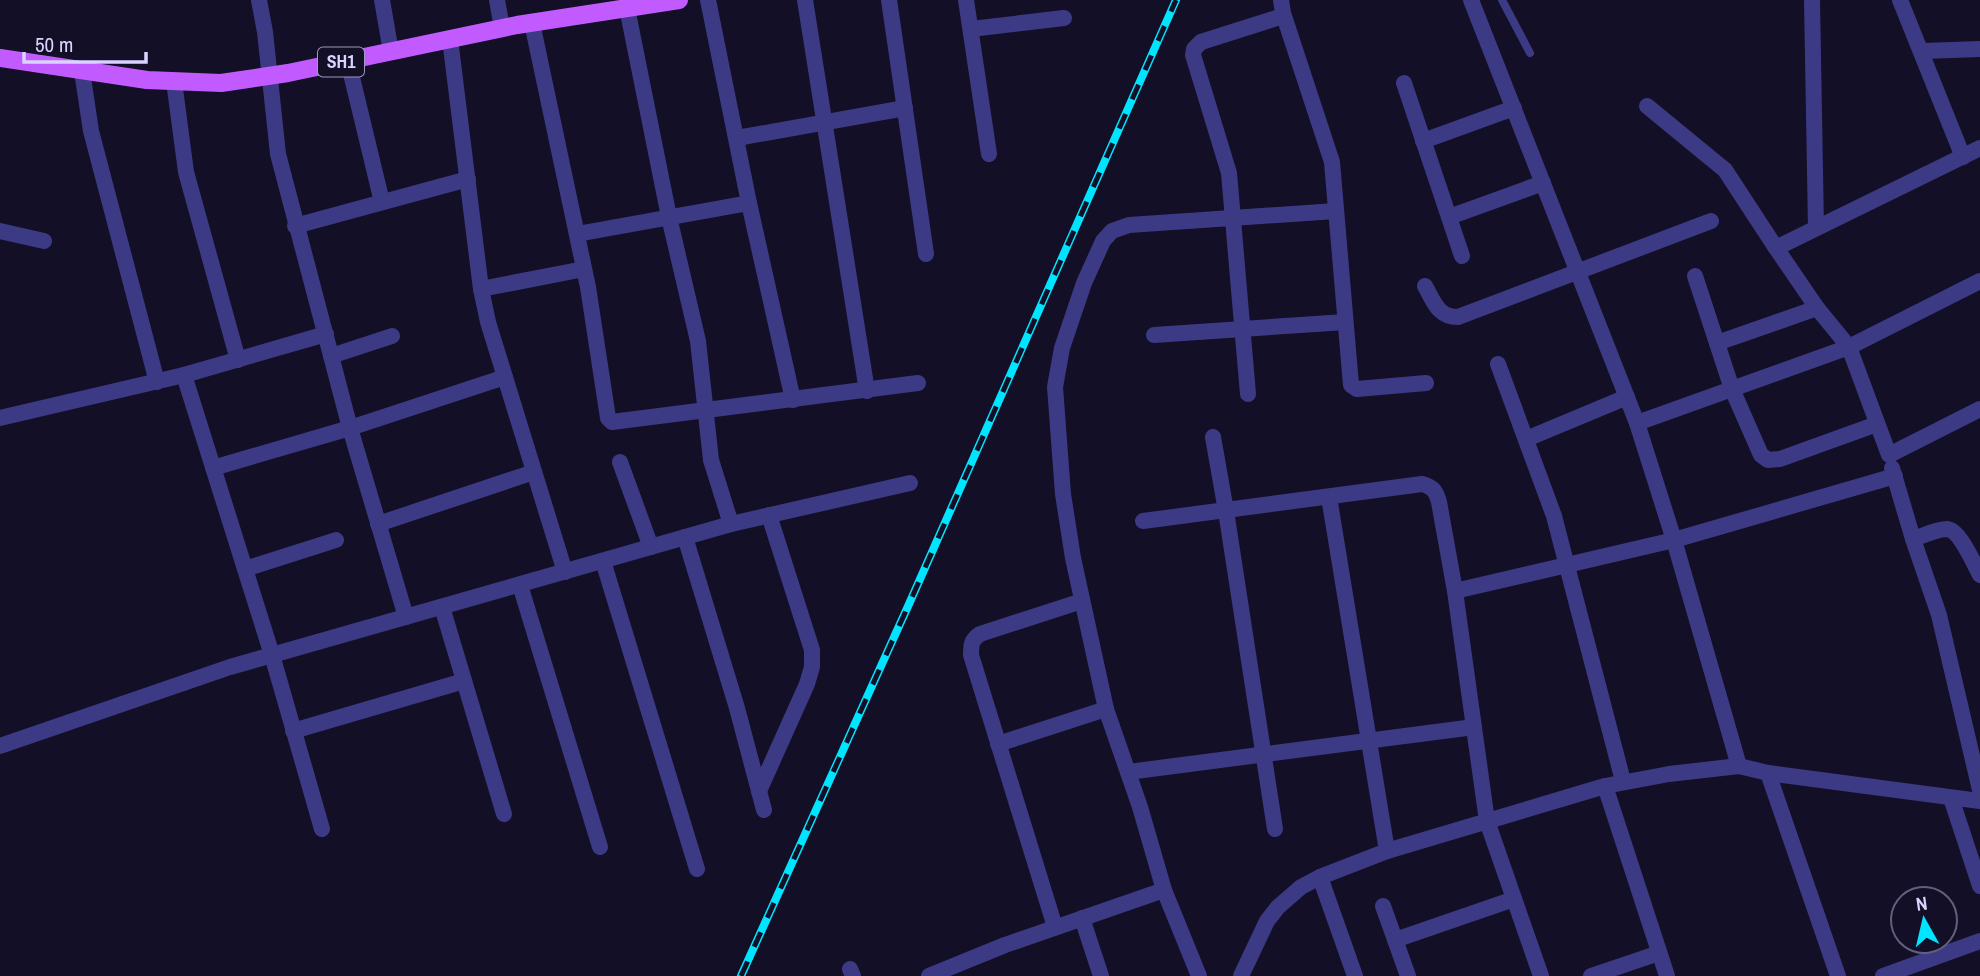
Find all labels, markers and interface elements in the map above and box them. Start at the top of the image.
scale bar [24,21,147,65]
text: 50 m [35,30,73,59]
road number: SH1 [318,48,364,76]
north arrow [1889,885,1959,955]
text: N [1914,890,1929,917]

